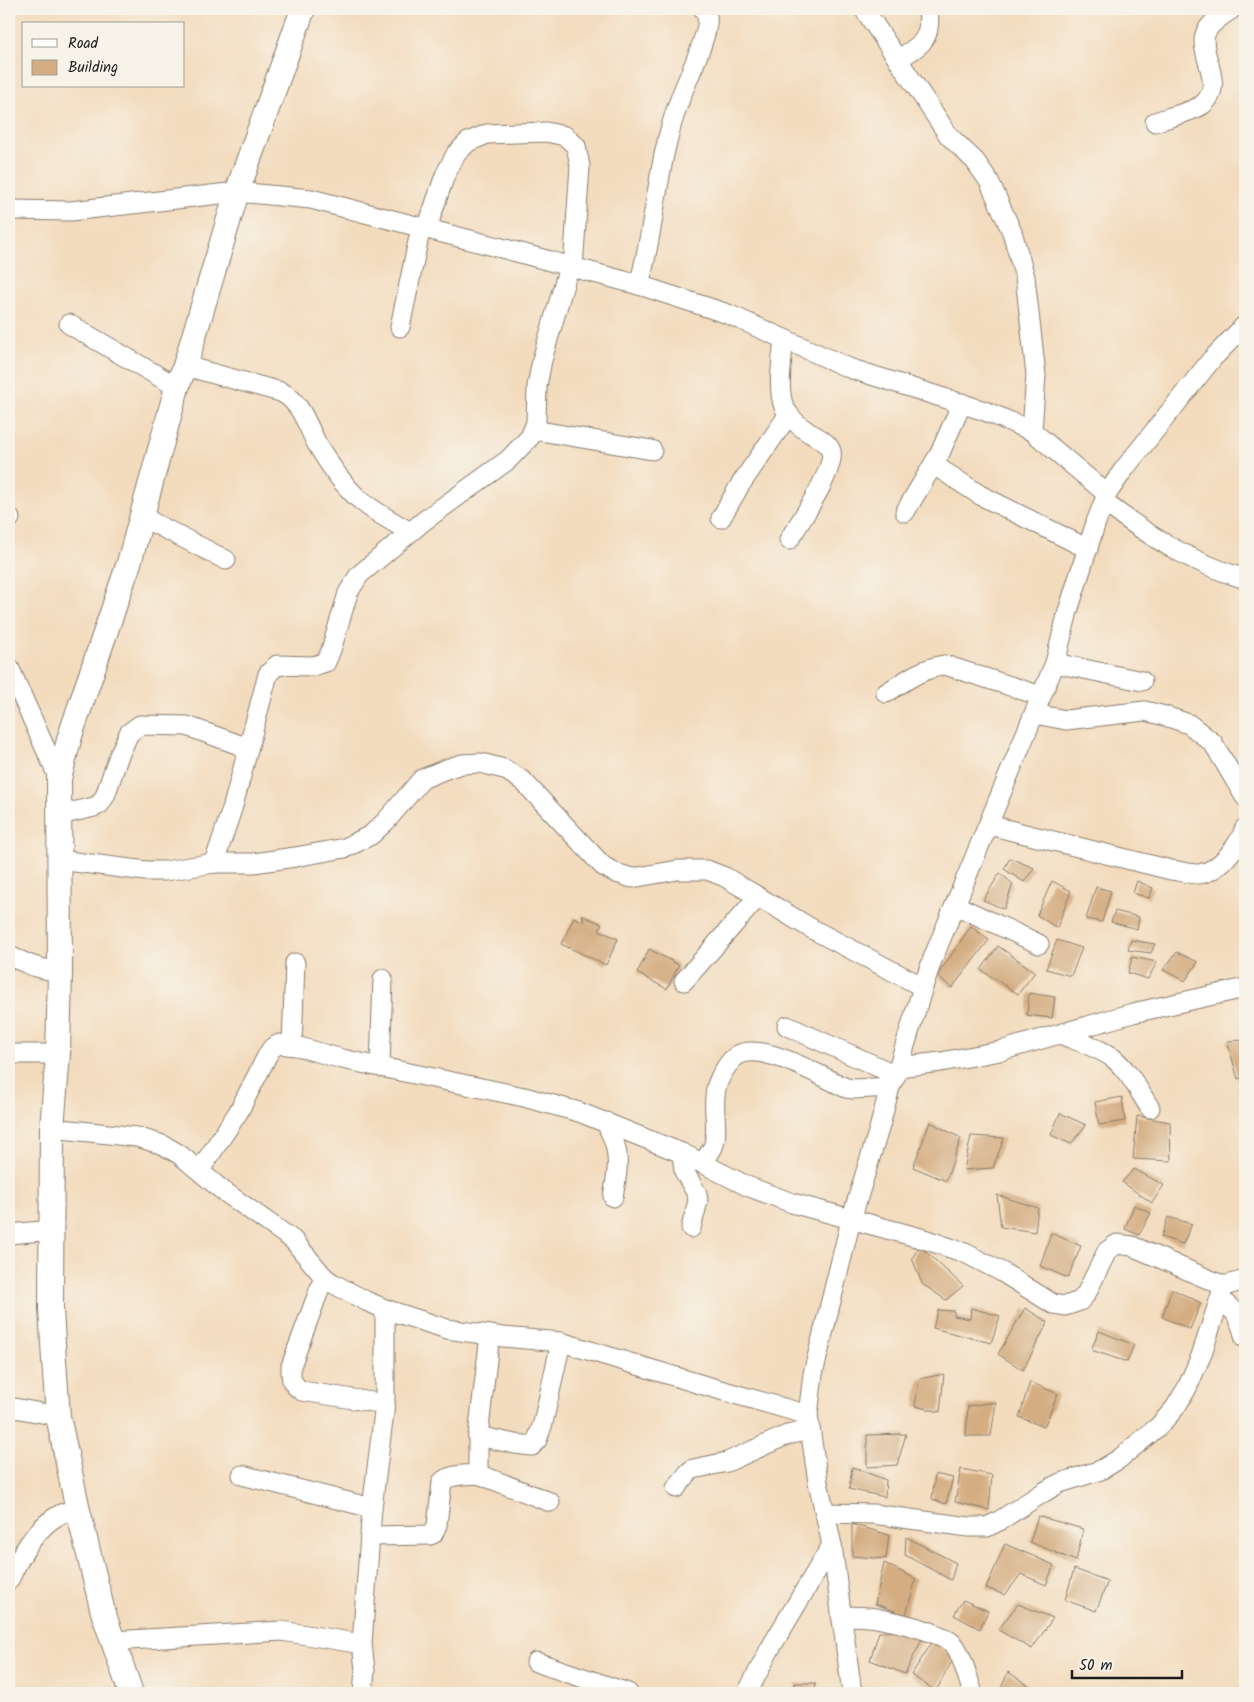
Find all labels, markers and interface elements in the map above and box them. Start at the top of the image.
legend [22,22,185,88]
text: Road [68,32,99,56]
text: Building [68,56,118,80]
scale bar [1072,1647,1182,1679]
text: 50 m [1079,1654,1113,1678]

